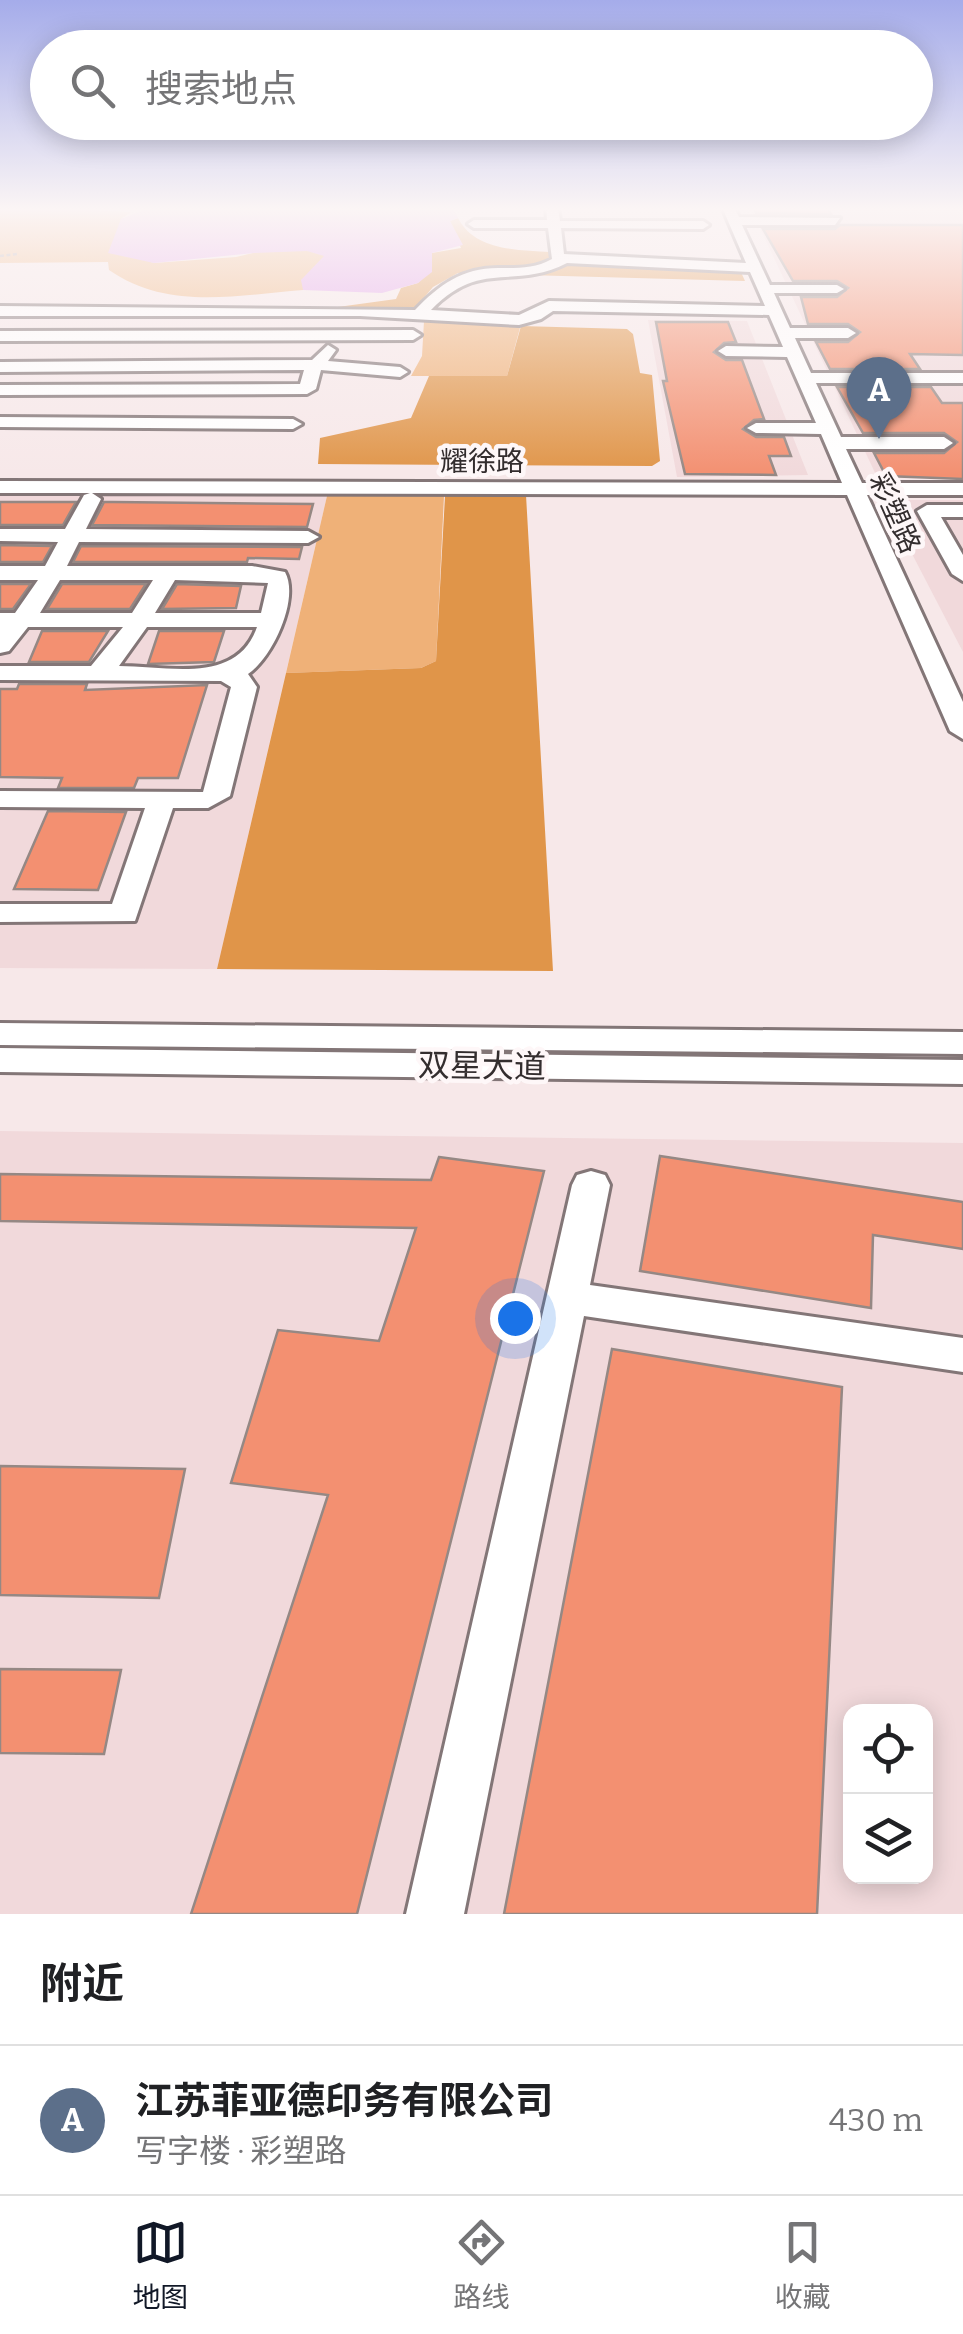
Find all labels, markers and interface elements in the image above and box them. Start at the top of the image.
search box [30,30,933,140]
icon: search [65,58,120,113]
text: 搜索地点 [145,66,297,112]
pin: A [846,356,912,439]
street label: 耀徐路 [440,445,524,478]
street label: 彩塑路 [863,468,927,558]
street label: 双星大道 [418,1046,546,1086]
your location [490,1293,541,1344]
map controls [843,1704,933,1884]
button: locate [843,1704,933,1794]
button: layers [843,1794,933,1884]
text: 附近 [40,1959,124,2009]
text: 江苏菲亚德印务有限公司 [135,2078,553,2124]
text: A [61,2101,84,2139]
text: 430 m [829,2101,923,2139]
text: 写字楼 · 彩塑路 [135,2132,347,2170]
tab: 地图 [132,2215,189,2315]
tab: 路线 [453,2215,510,2315]
tab: 收藏 [774,2215,831,2315]

